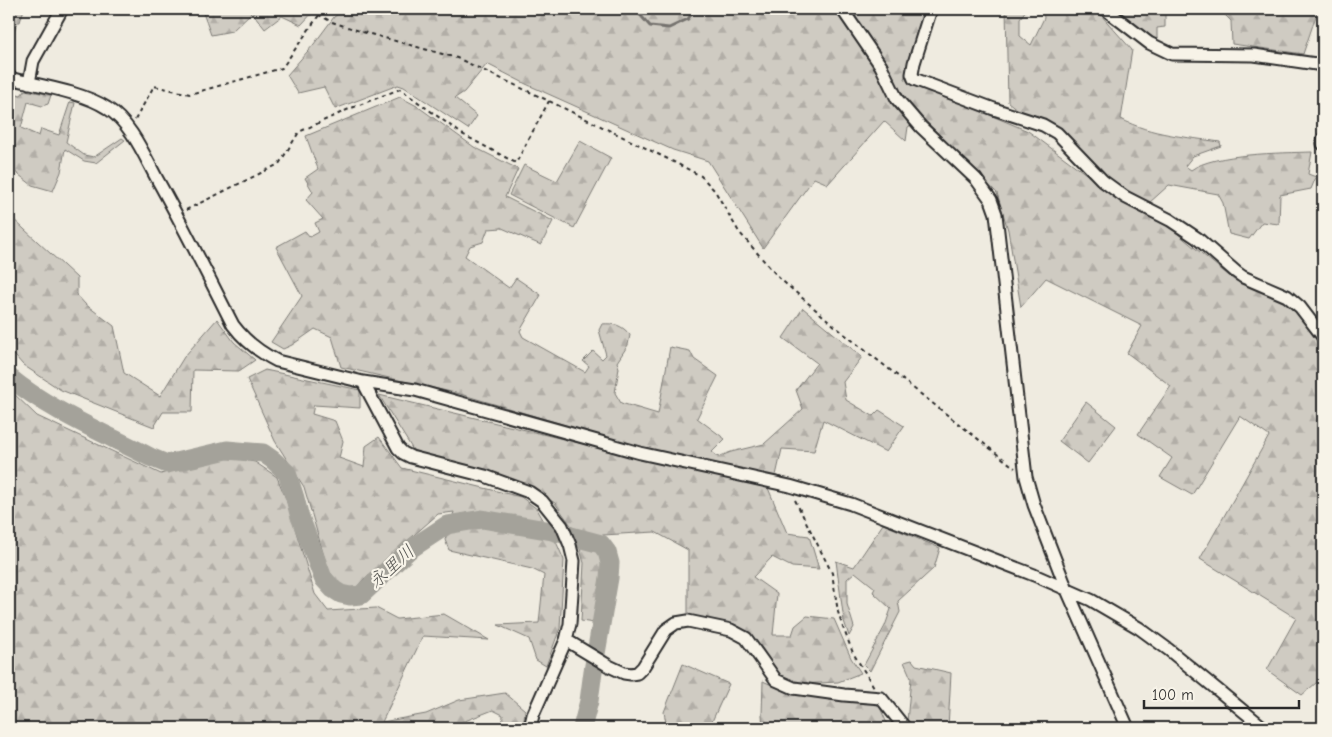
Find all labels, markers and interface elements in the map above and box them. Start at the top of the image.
water label: 永里川 [365,541,419,593]
scale bar [1144,677,1300,709]
text: 100 m [1152,686,1194,704]

